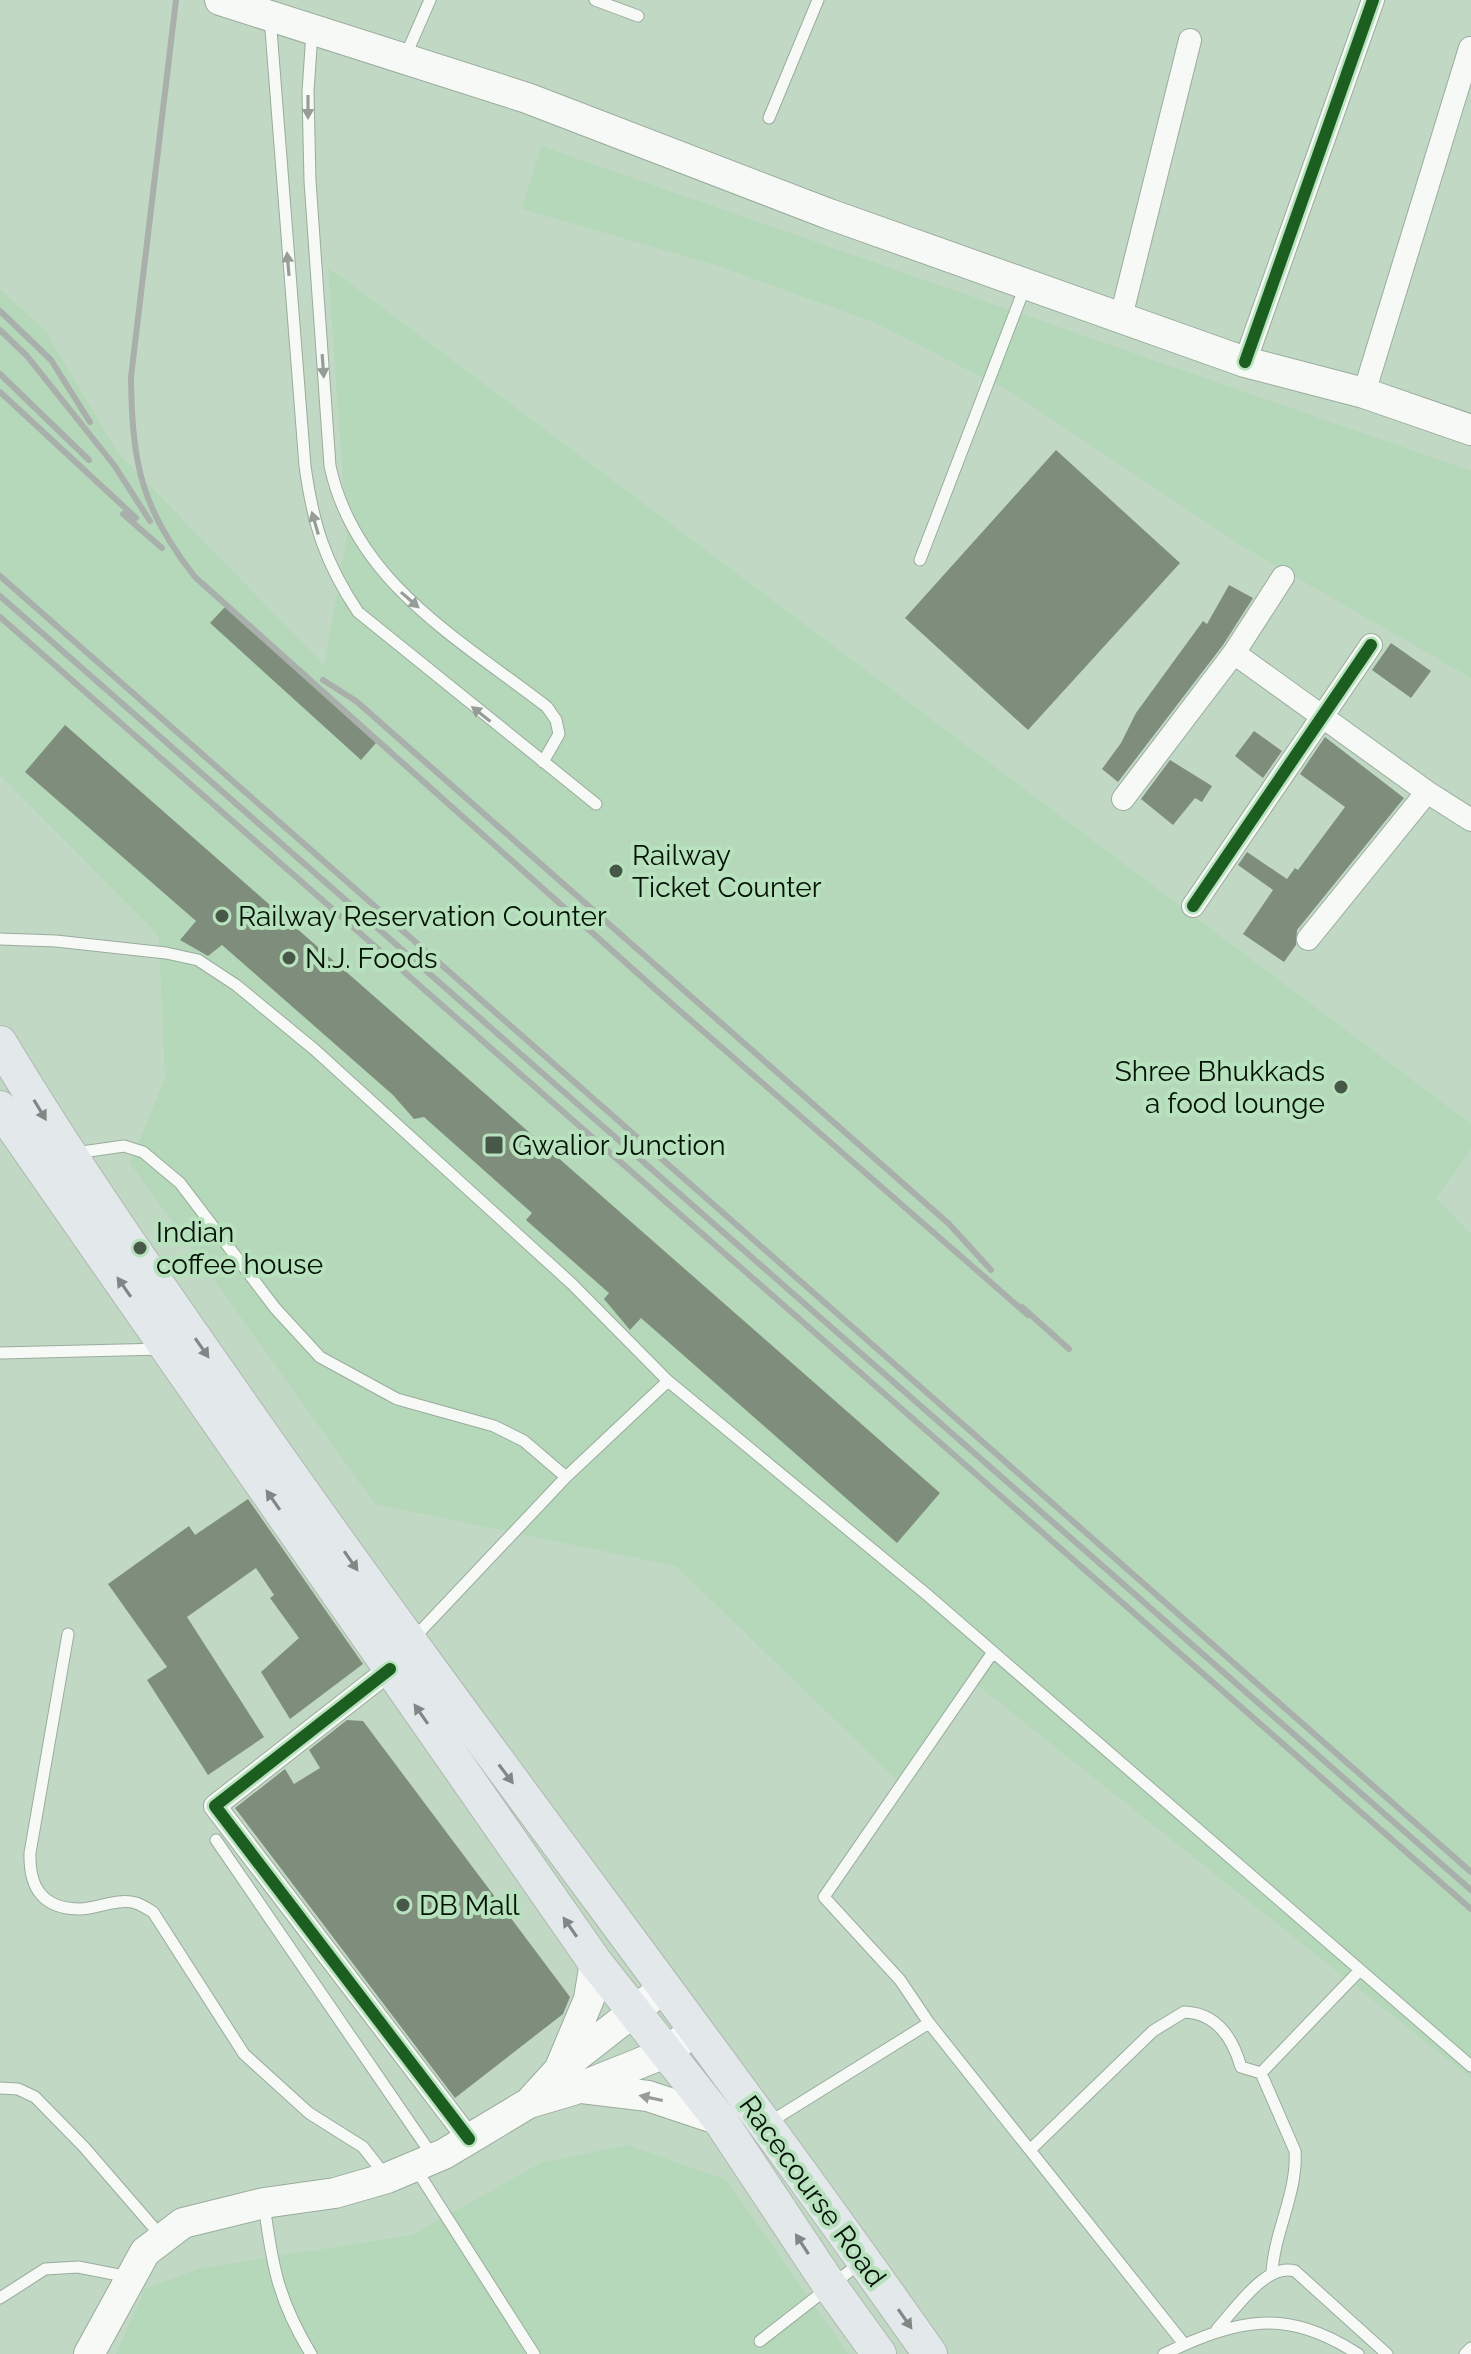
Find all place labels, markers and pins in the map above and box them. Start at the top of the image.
place label: Railway Ticket Counter [632,839,822,904]
marker: Railway Ticket Counter [607,862,625,880]
place label: Railway Reservation Counter [238,900,607,933]
marker: Railway Reservation Counter [213,907,231,925]
place label: N.J. Foods [305,942,437,975]
marker: N.J. Foods [280,949,298,967]
place label: Shree Bhukkads a food lounge [1115,1055,1325,1120]
marker: Shree Bhukkads a food lounge [1332,1078,1350,1096]
place label: Gwalior Junction [512,1129,726,1162]
marker: Gwalior Junction [483,1134,505,1156]
place label: Indian coffee house [156,1216,323,1281]
marker: Indian coffee house [131,1239,149,1257]
place label: DB Mall [419,1889,520,1922]
marker: DB Mall [394,1896,412,1914]

